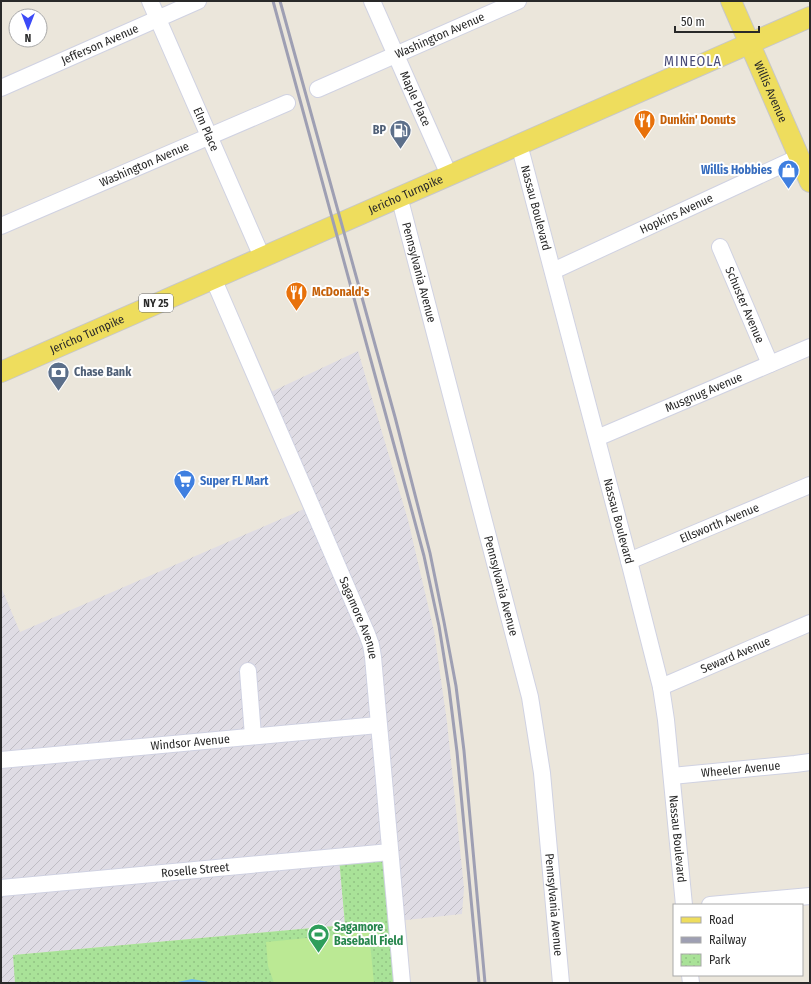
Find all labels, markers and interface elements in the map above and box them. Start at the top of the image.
north arrow [8,8,48,48]
scale bar [675,8,759,34]
street label: Washington Avenue [393,10,487,61]
text: 50 m [681,15,705,29]
street label: Jefferson Avenue [59,21,141,68]
text: N [25,31,31,44]
district label: MINEOLA [664,53,722,70]
street label: Willis Avenue [751,59,790,125]
street label: Maple Place [397,69,434,129]
street label: Elm Place [190,105,222,154]
restaurant icon: Dunkin' Donuts [631,107,657,140]
place label: Dunkin' Donuts [660,113,737,127]
fuel station icon: BP [388,117,414,150]
place label: BP [373,123,386,137]
street label: Washington Avenue [97,139,191,190]
shop icon: Willis Hobbies [775,157,801,190]
place label: Willis Hobbies [701,163,773,177]
street label: Nassau Boulevard [518,164,554,252]
street label: Jericho Turnpike [366,172,445,217]
street label: Hopkins Avenue [638,191,715,237]
street label: Pennsylvania Avenue [399,221,439,324]
street label: Schuster Avenue [722,265,767,345]
restaurant icon: McDonald's [283,279,309,312]
place label: McDonald's [312,285,370,299]
road number: NY 25 [139,294,173,312]
street label: Jericho Turnpike [48,312,126,357]
bank icon: Chase Bank [46,359,72,392]
place label: Chase Bank [74,365,132,379]
street label: Musgnug Avenue [663,370,745,415]
supermarket icon: Super FL Mart [172,468,198,501]
place label: Super FL Mart [200,474,269,488]
street label: Nassau Boulevard [601,477,636,565]
street label: Ellsworth Avenue [678,500,761,546]
street label: Pennsylvania Avenue [481,534,521,638]
street label: Sagamore Avenue [336,575,380,660]
street label: Seward Avenue [698,634,773,676]
street label: Windsor Avenue [150,732,230,753]
street label: Wheeler Avenue [700,758,781,780]
street label: Nassau Boulevard [666,794,689,883]
street label: Pennsylvania Avenue [542,853,566,957]
street label: Roselle Street [160,860,230,880]
legend [673,904,803,976]
text: Road [709,913,734,927]
place label: Sagamore Baseball Field [334,920,403,948]
sports icon: Sagamore Baseball Field [306,921,332,954]
text: Railway [709,933,747,947]
text: Park [709,953,731,967]

